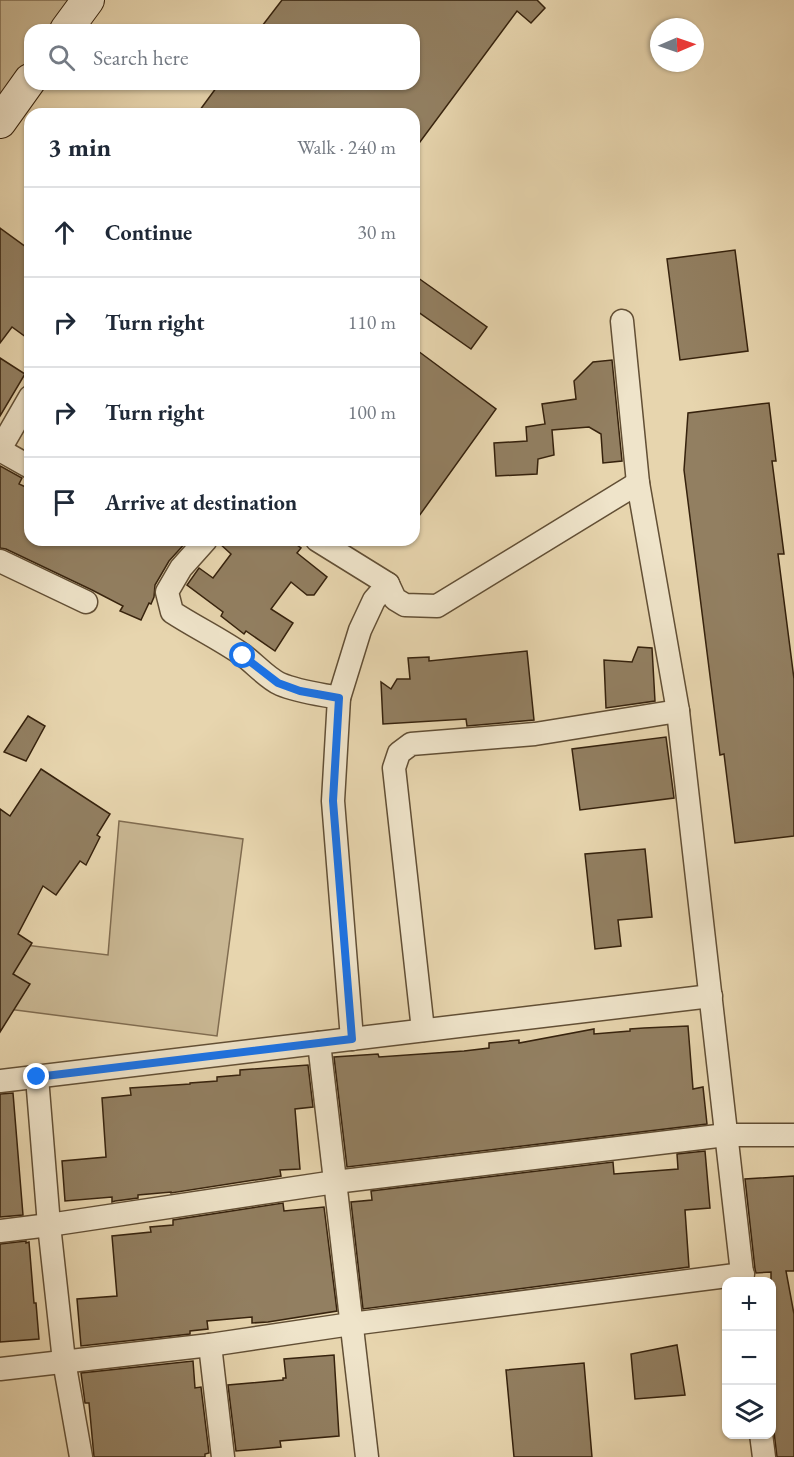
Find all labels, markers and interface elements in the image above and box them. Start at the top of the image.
north arrow [650,18,704,72]
search box [24,24,420,90]
icon: search [45,41,78,74]
text: Search here [93,43,188,72]
text: 3 min [48,130,111,164]
text: Walk · 240 m [297,134,396,160]
icon: ahead [48,216,81,249]
text: Continue [105,218,192,247]
text: 30 m [357,219,396,245]
icon: right [48,306,81,339]
text: Turn right [105,308,204,337]
text: 110 m [348,309,396,335]
icon: right [48,396,81,429]
text: Turn right [105,398,204,427]
text: 100 m [348,399,396,425]
icon: arrive [48,486,81,519]
text: Arrive at destination [105,488,297,517]
route start [229,642,255,668]
route end [23,1063,49,1089]
map controls [722,1277,776,1439]
button: + [722,1277,776,1331]
button: − [722,1331,776,1385]
button: layers [722,1385,776,1439]

